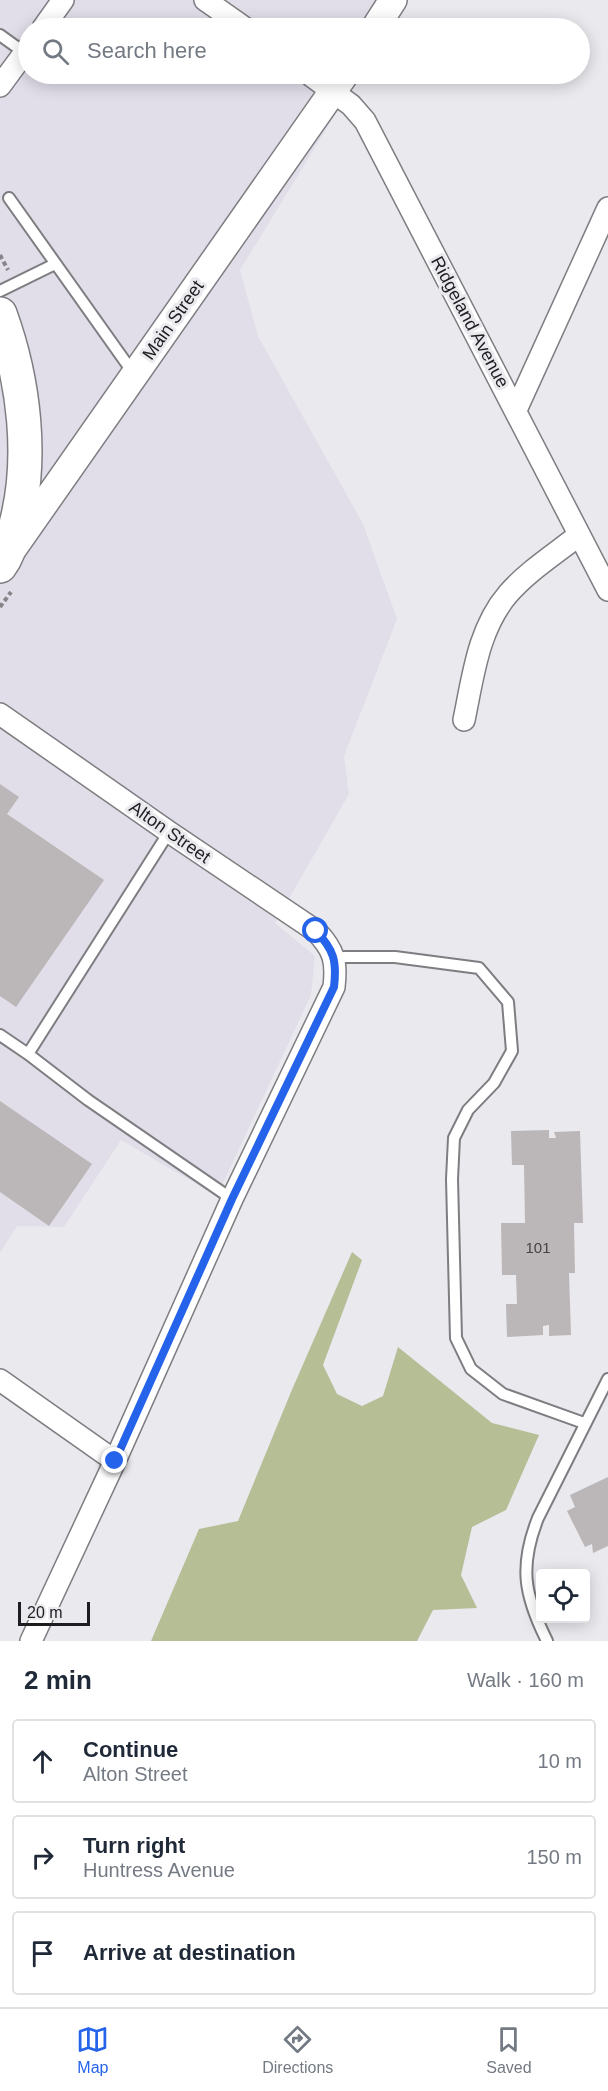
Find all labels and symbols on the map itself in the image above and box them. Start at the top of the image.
street label: Ridgeland Avenue [427,253,513,391]
street label: Main Street [138,277,208,363]
street label: Alton Street [126,797,214,867]
route start [302,917,328,943]
house number: 101 [525,1239,551,1256]
route end [101,1447,127,1473]
scale bar [18,1599,90,1626]

